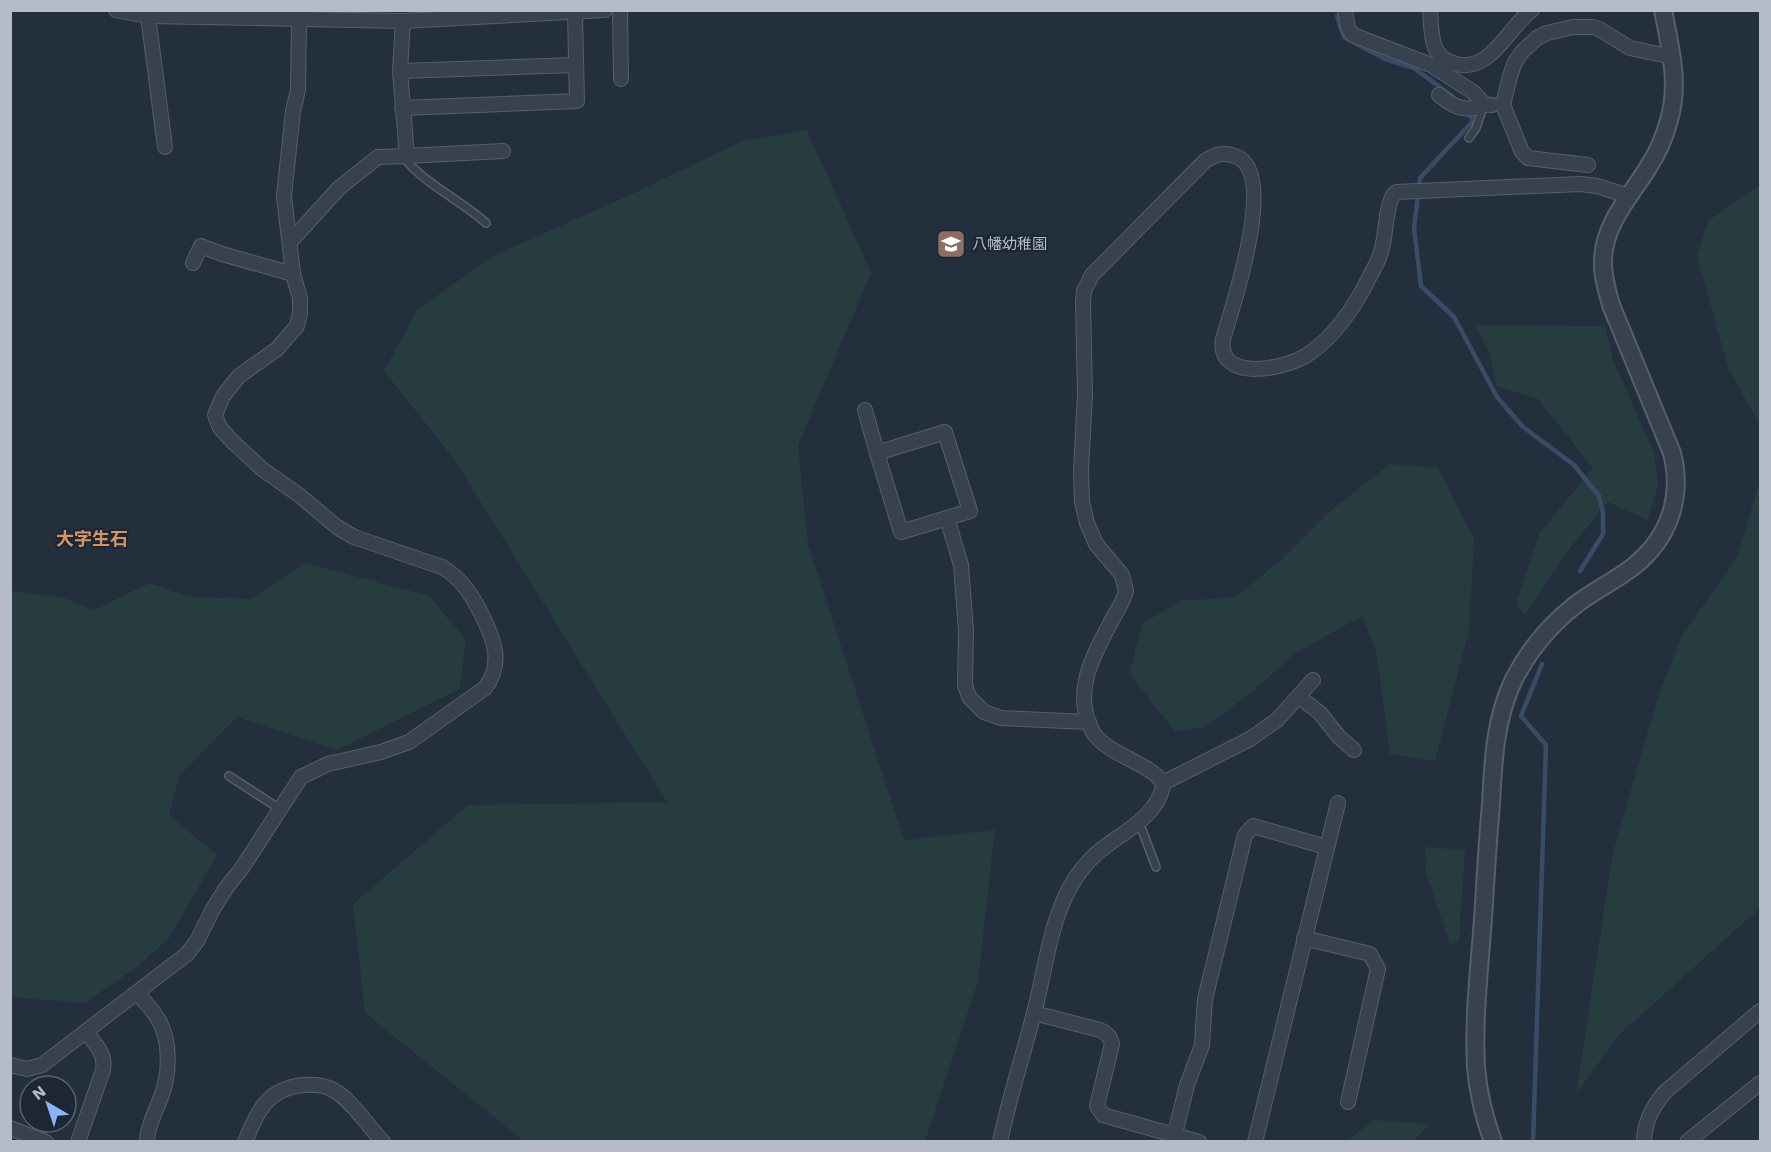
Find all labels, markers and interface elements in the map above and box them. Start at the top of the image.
school or university icon: 八幡幼稚園 [935,228,967,260]
place label: 八幡幼稚園 [972,235,1047,253]
district label: 大字生石 [56,528,128,549]
north arrow [18,1074,78,1134]
text: N [28,1082,49,1104]

